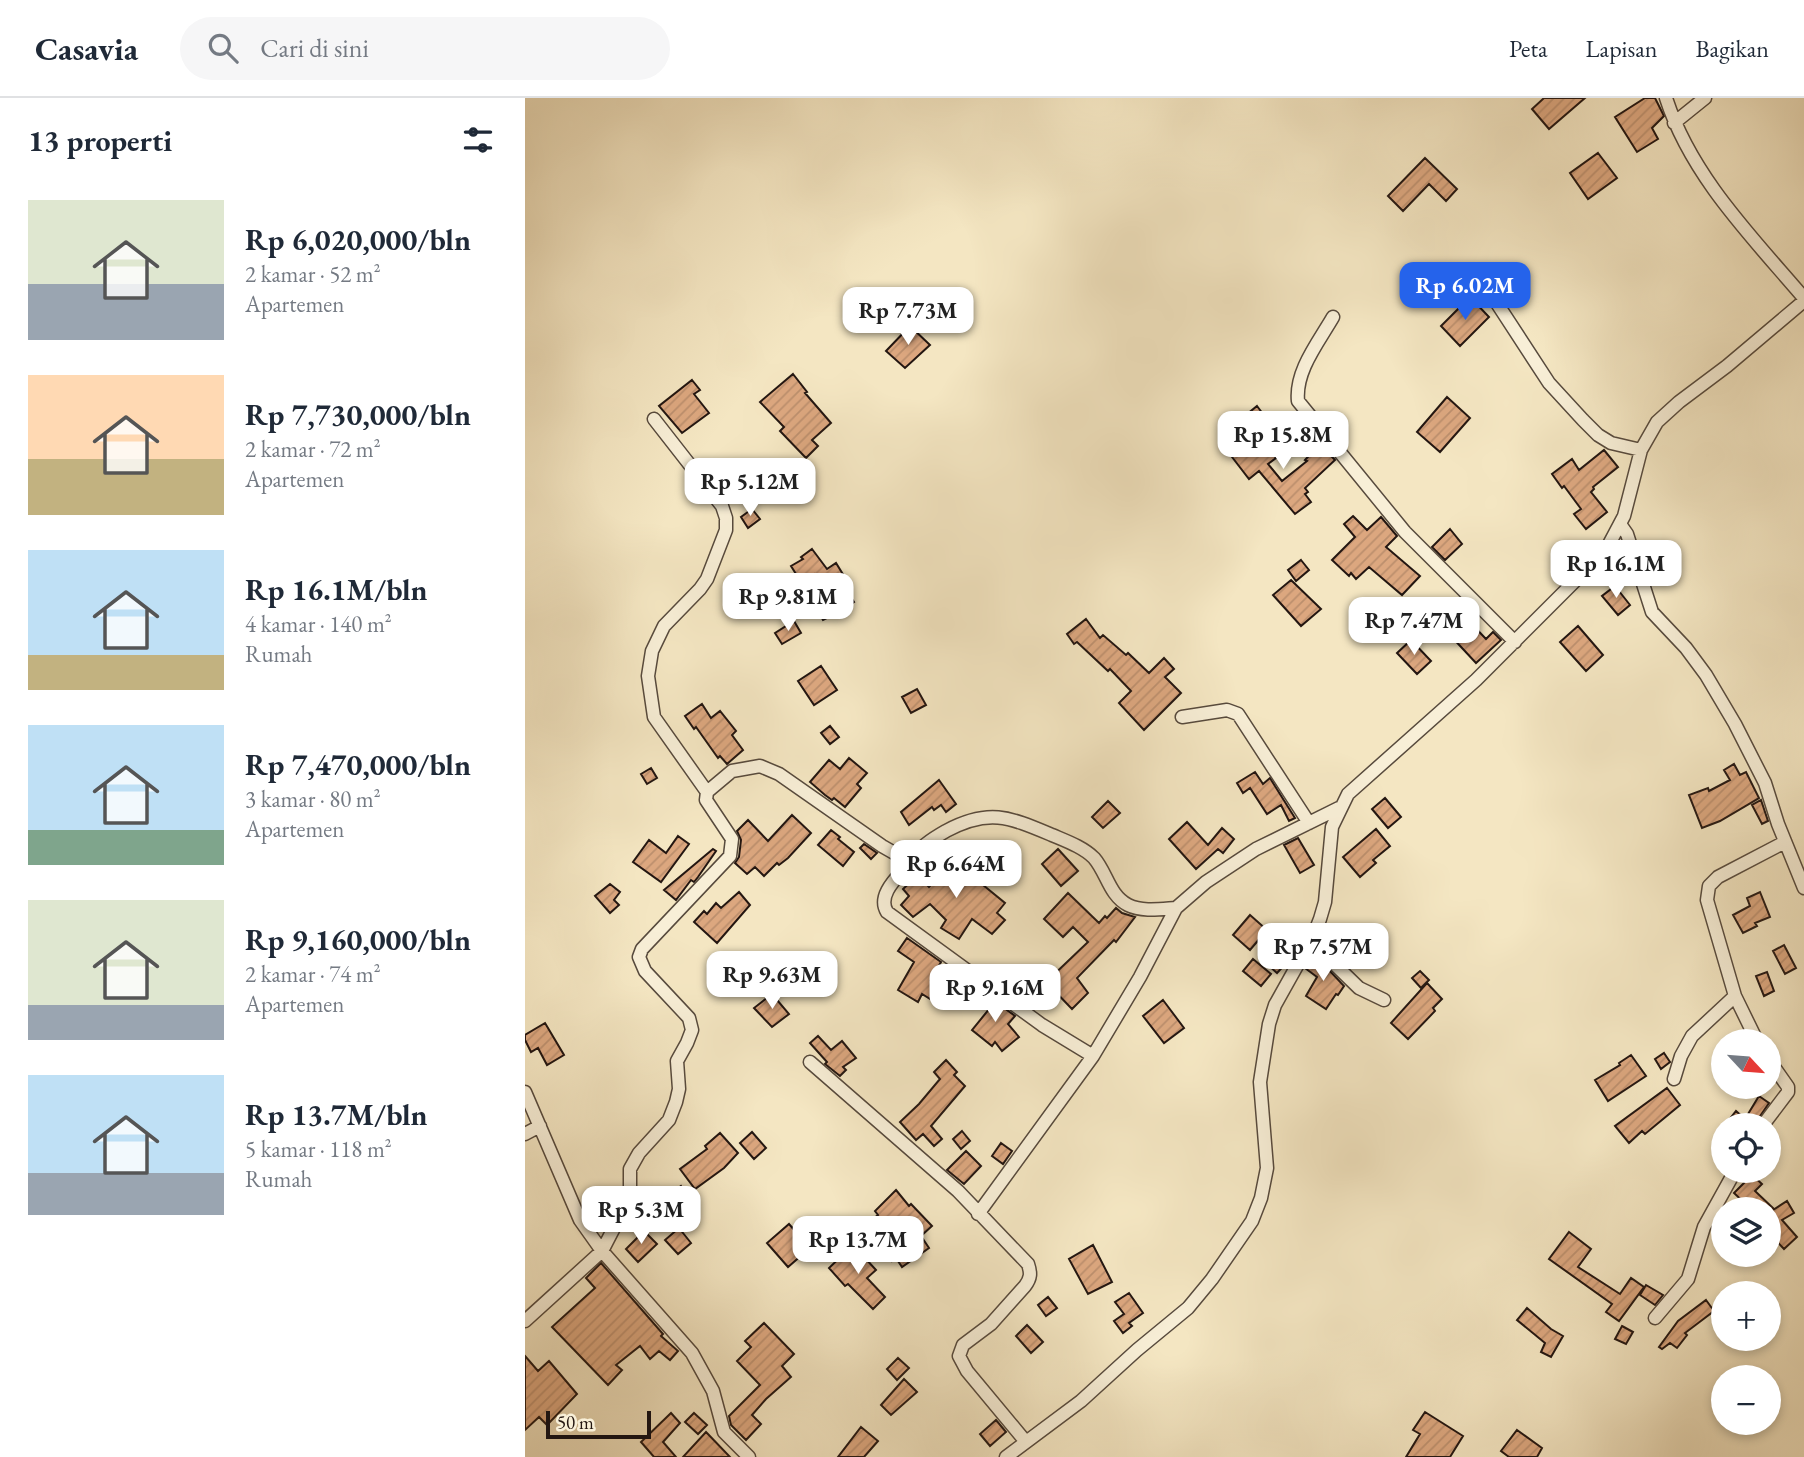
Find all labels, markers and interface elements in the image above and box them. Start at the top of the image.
search box [180,17,670,80]
text: Casavia [35,27,138,70]
icon: search [204,29,242,67]
text: Cari di sini [260,31,369,65]
text: Peta [1509,33,1548,64]
text: Lapisan [1586,33,1658,64]
text: Bagikan [1696,33,1769,64]
text: 13 properti [28,121,172,160]
icon: filters [459,121,497,159]
text: Rp 6,020,000/bln [245,220,471,259]
icon: home [84,228,168,312]
text: 2 kamar · 52 m² [245,259,381,289]
pin: Rp 6.02M [1393,262,1537,322]
text: Rp 6.02M [1416,270,1514,300]
pin: Rp 7.73M [836,288,980,347]
text: Apartemen [245,289,344,319]
text: Rp 7.73M [859,295,957,325]
text: Rp 7,730,000/bln [245,395,471,434]
icon: home [84,403,168,487]
pin: Rp 15.8M [1211,412,1355,471]
text: Rp 15.8M [1234,419,1332,449]
text: 2 kamar · 72 m² [245,434,381,464]
pin: Rp 5.12M [678,458,822,518]
text: Apartemen [245,464,344,494]
text: Rp 5.12M [701,466,799,496]
pin: Rp 16.1M [1544,540,1688,600]
text: Rp 16.1M [1567,548,1665,578]
text: Rp 16.1M/bln [245,570,428,609]
pin: Rp 9.81M [716,574,860,633]
icon: home [84,578,168,662]
text: Rp 9.81M [739,581,837,611]
pin: Rp 7.47M [1342,598,1486,657]
text: Rp 7.47M [1365,605,1463,635]
text: 4 kamar · 140 m² [245,609,392,639]
text: Rumah [245,639,312,669]
text: Rp 7,470,000/bln [245,745,471,784]
icon: home [84,753,168,837]
text: 3 kamar · 80 m² [245,784,381,814]
text: Apartemen [245,814,344,844]
pin: Rp 6.64M [884,840,1028,900]
text: Rp 6.64M [907,848,1005,878]
text: Rp 9,160,000/bln [245,920,471,959]
pin: Rp 7.57M [1251,924,1395,983]
icon: home [84,928,168,1012]
text: Rp 7.57M [1274,931,1372,961]
pin: Rp 9.63M [700,951,844,1011]
text: 2 kamar · 74 m² [245,959,381,989]
text: Rp 9.63M [723,959,821,989]
pin: Rp 9.16M [923,964,1067,1024]
text: Rp 9.16M [946,972,1044,1002]
text: Apartemen [245,989,344,1019]
north arrow [1711,1029,1781,1099]
map controls [1711,1029,1781,1435]
text: Rp 13.7M/bln [245,1095,428,1134]
icon: home [84,1103,168,1187]
button: locate [1711,1113,1781,1183]
text: 5 kamar · 118 m² [245,1134,392,1164]
text: Rumah [245,1164,312,1194]
pin: Rp 5.3M [576,1186,706,1246]
text: Rp 5.3M [598,1194,684,1224]
button: layers [1711,1197,1781,1267]
pin: Rp 13.7M [786,1216,930,1276]
text: Rp 13.7M [809,1224,907,1254]
button: + [1711,1281,1781,1351]
button: − [1711,1365,1781,1435]
scale bar [546,1408,651,1440]
text: 50 m [557,1410,594,1435]

